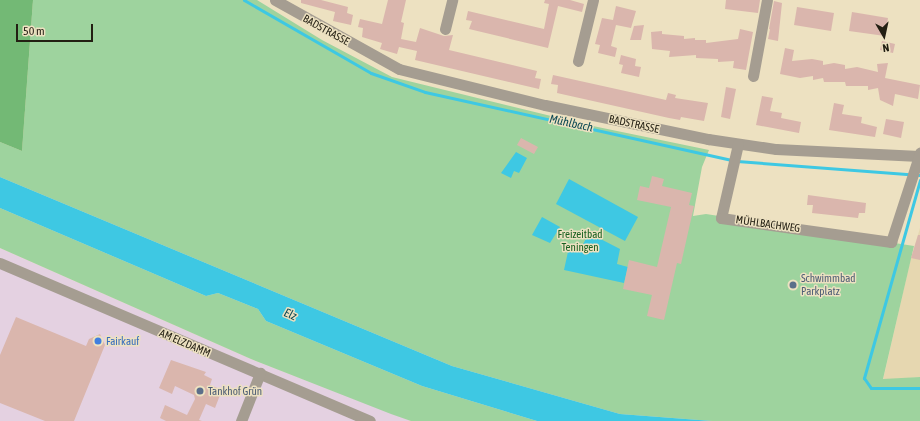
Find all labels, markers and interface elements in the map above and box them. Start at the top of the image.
street label: BADSTRASSE [300,12,352,48]
scale bar [18,16,95,42]
north arrow [864,16,904,56]
text: 50 m [23,24,45,38]
text: N [882,41,890,54]
water label: Mühlbach [548,112,594,136]
street label: BADSTRASSE [608,112,660,136]
street label: MÜHLBACHWEG [735,213,801,235]
park label: Freizeitbad Teningen [557,228,603,254]
place label: Schwimmbad Parkplatz [801,272,856,298]
marker: Schwimmbad Parkplatz [788,280,798,290]
water label: Elz [281,306,299,324]
street label: AM ELZDAMM [157,326,213,360]
place label: Fairkauf [106,334,139,348]
marker: Fairkauf [93,336,103,346]
place label: Tankhof Grün [208,384,262,398]
marker: Tankhof Grün [195,386,205,396]

